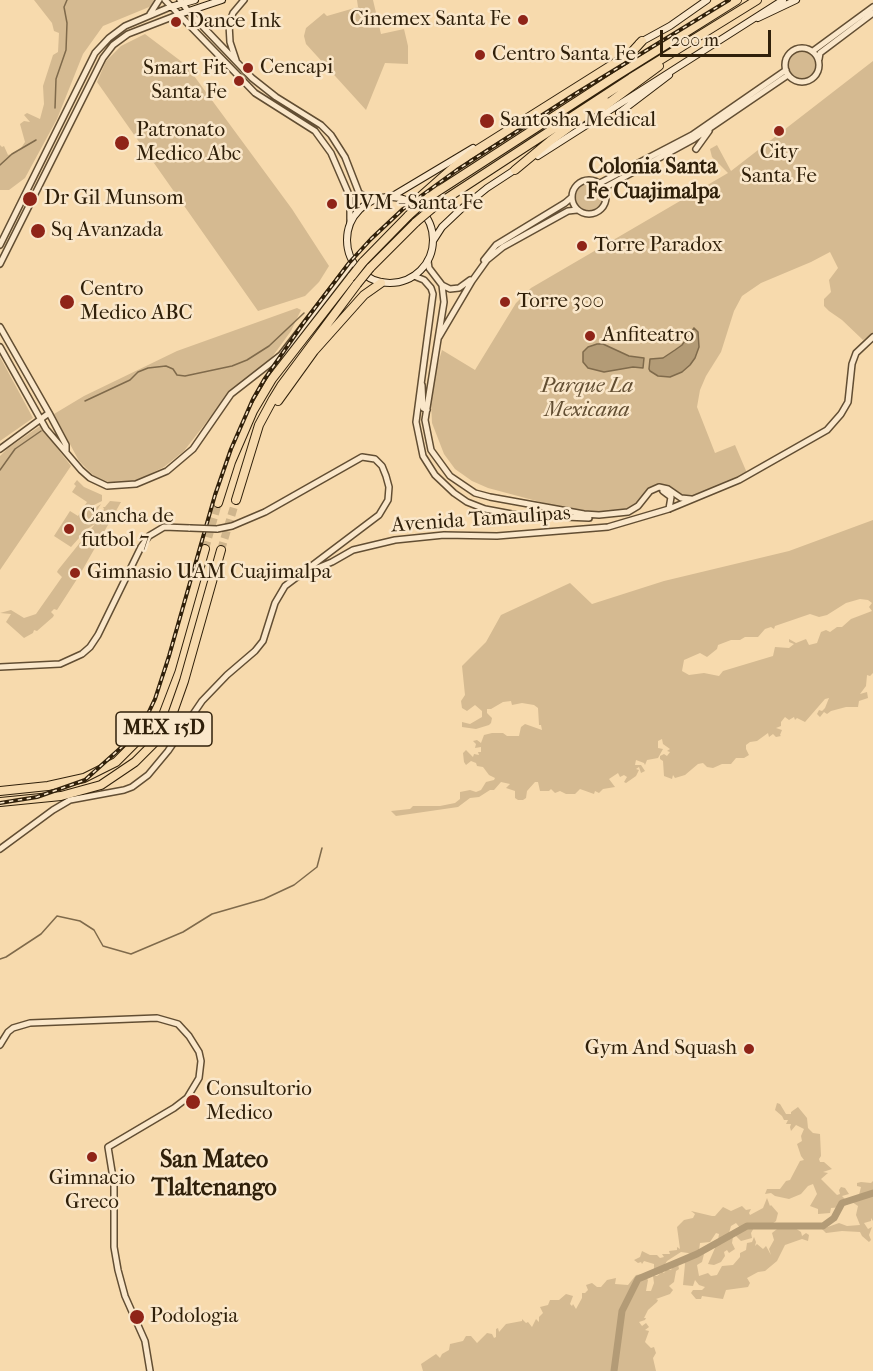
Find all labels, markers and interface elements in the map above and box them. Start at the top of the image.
place label: Cinemex Santa Fe [349,7,511,33]
place label: Dance Ink [188,9,281,35]
marker: Cinemex Santa Fe [516,13,530,27]
marker: Dance Ink [169,15,183,29]
scale bar [663,18,774,56]
text: 200 m [671,30,719,51]
place label: Centro Santa Fe [492,42,636,68]
marker: Centro Santa Fe [473,48,487,62]
place label: Cencapi [260,55,333,81]
place label: Smart Fit Santa Fe [143,56,227,106]
marker: Cencapi [241,61,255,75]
marker: Smart Fit Santa Fe [232,74,246,88]
place label: Santosha Medical [500,108,656,134]
marker: Santosha Medical [478,112,496,130]
place label: Patronato Medico Abc [136,118,241,168]
marker: City Santa Fe [772,124,786,138]
marker: Patronato Medico Abc [113,134,131,152]
place label: City Santa Fe [741,140,817,190]
district label: Colonia Santa Fe Cuajimalpa [586,155,720,206]
place label: Dr Gil Munsom [44,186,184,212]
marker: Dr Gil Munsom [21,190,39,208]
place label: UVM - Santa Fe [344,191,483,217]
marker: UVM - Santa Fe [325,197,339,211]
place label: Sq Avanzada [51,218,163,244]
marker: Sq Avanzada [29,222,47,240]
place label: Torre Paradox [594,233,723,259]
marker: Torre Paradox [575,239,589,253]
place label: Centro Medico ABC [80,277,193,327]
place label: Torre 300 [517,289,604,315]
marker: Centro Medico ABC [58,293,76,311]
marker: Torre 300 [498,295,512,309]
place label: Anfiteatro [602,323,694,349]
marker: Anfiteatro [583,329,597,343]
park label: Parque La Mexicana [541,374,633,424]
street label: Avenida Tamaulipas [391,501,571,539]
place label: Cancha de futbol 7 [81,504,174,554]
marker: Cancha de futbol 7 [62,522,76,536]
place label: Gimnasio UAM Cuajimalpa [87,560,331,586]
marker: Gimnasio UAM Cuajimalpa [68,566,82,580]
road number: MEX 15D [116,712,212,746]
place label: Gym And Squash [585,1036,737,1062]
marker: Gym And Squash [742,1042,756,1056]
place label: Consultorio Medico [206,1077,312,1127]
marker: Consultorio Medico [184,1093,202,1111]
district label: San Mateo Tlaltenango [151,1147,277,1203]
marker: Gimnacio Greco [85,1150,99,1164]
place label: Gimnacio Greco [49,1166,135,1216]
place label: Podologia [150,1304,238,1330]
marker: Podologia [128,1308,146,1326]

